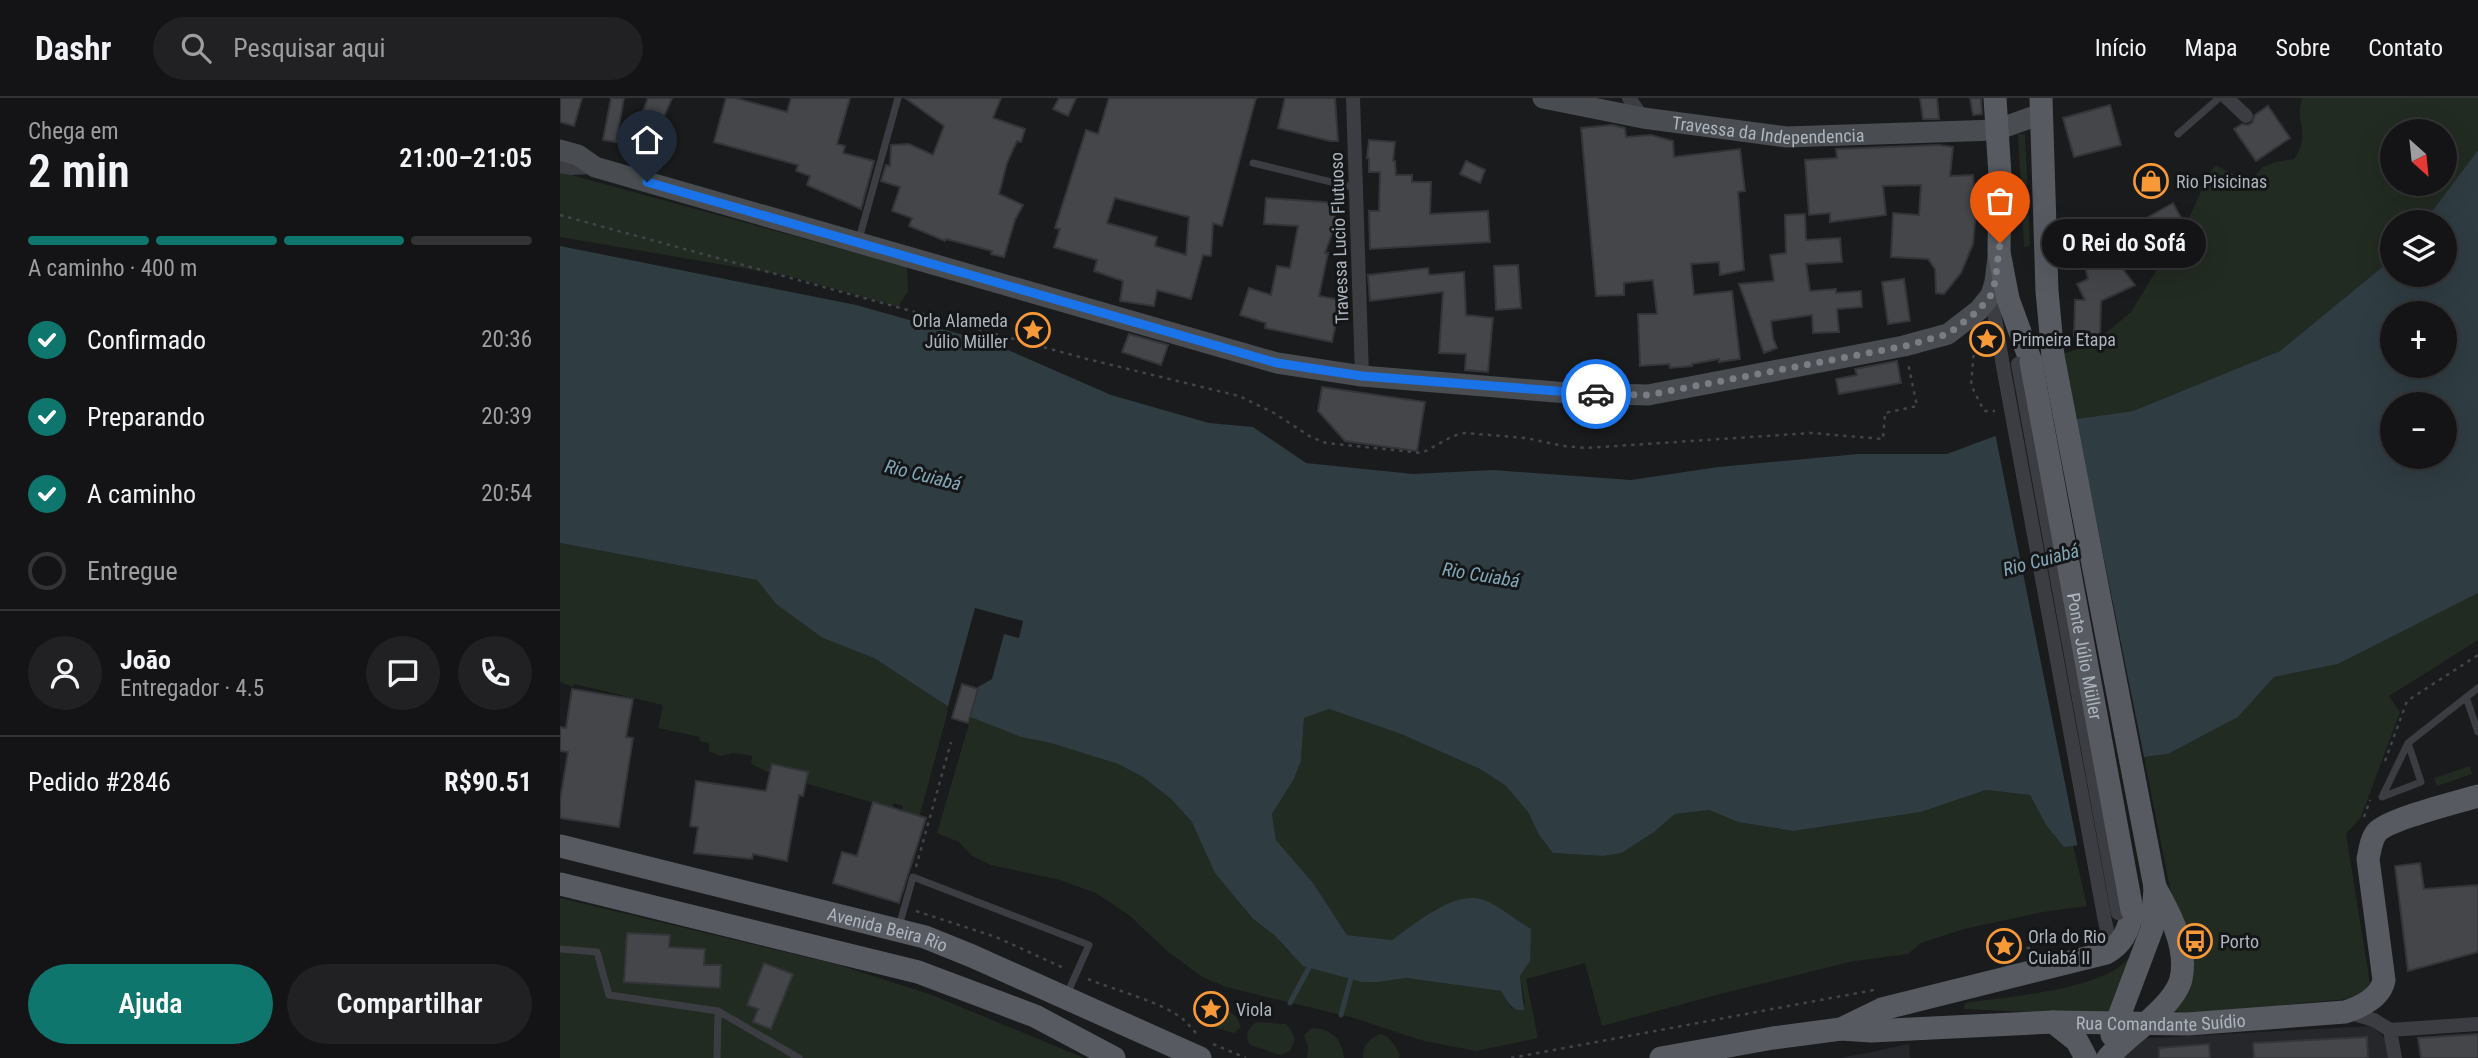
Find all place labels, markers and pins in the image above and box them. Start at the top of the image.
pin [617,110,677,182]
shop icon: Rio Pisicinas [2132,162,2170,200]
pin [1970,171,2030,243]
place label: Rio Pisicinas [2176,171,2267,192]
callout: O Rei do Sofá [2042,218,2206,268]
place label: Orla Alameda Júlio Müller [912,310,1009,352]
place icon: Orla Alameda Júlio Müller [1014,311,1052,349]
place icon: Primeira Etapa [1968,320,2006,358]
place label: Primeira Etapa [2012,329,2116,350]
bus stop icon: Porto [2176,922,2214,960]
place label: Orla do Rio Cuiabá II [2028,926,2106,968]
place icon: Orla do Rio Cuiabá II [1985,927,2023,965]
place label: Porto [2220,931,2259,952]
place icon: Viola [1192,990,1230,1028]
place label: Viola [1236,999,1272,1020]

